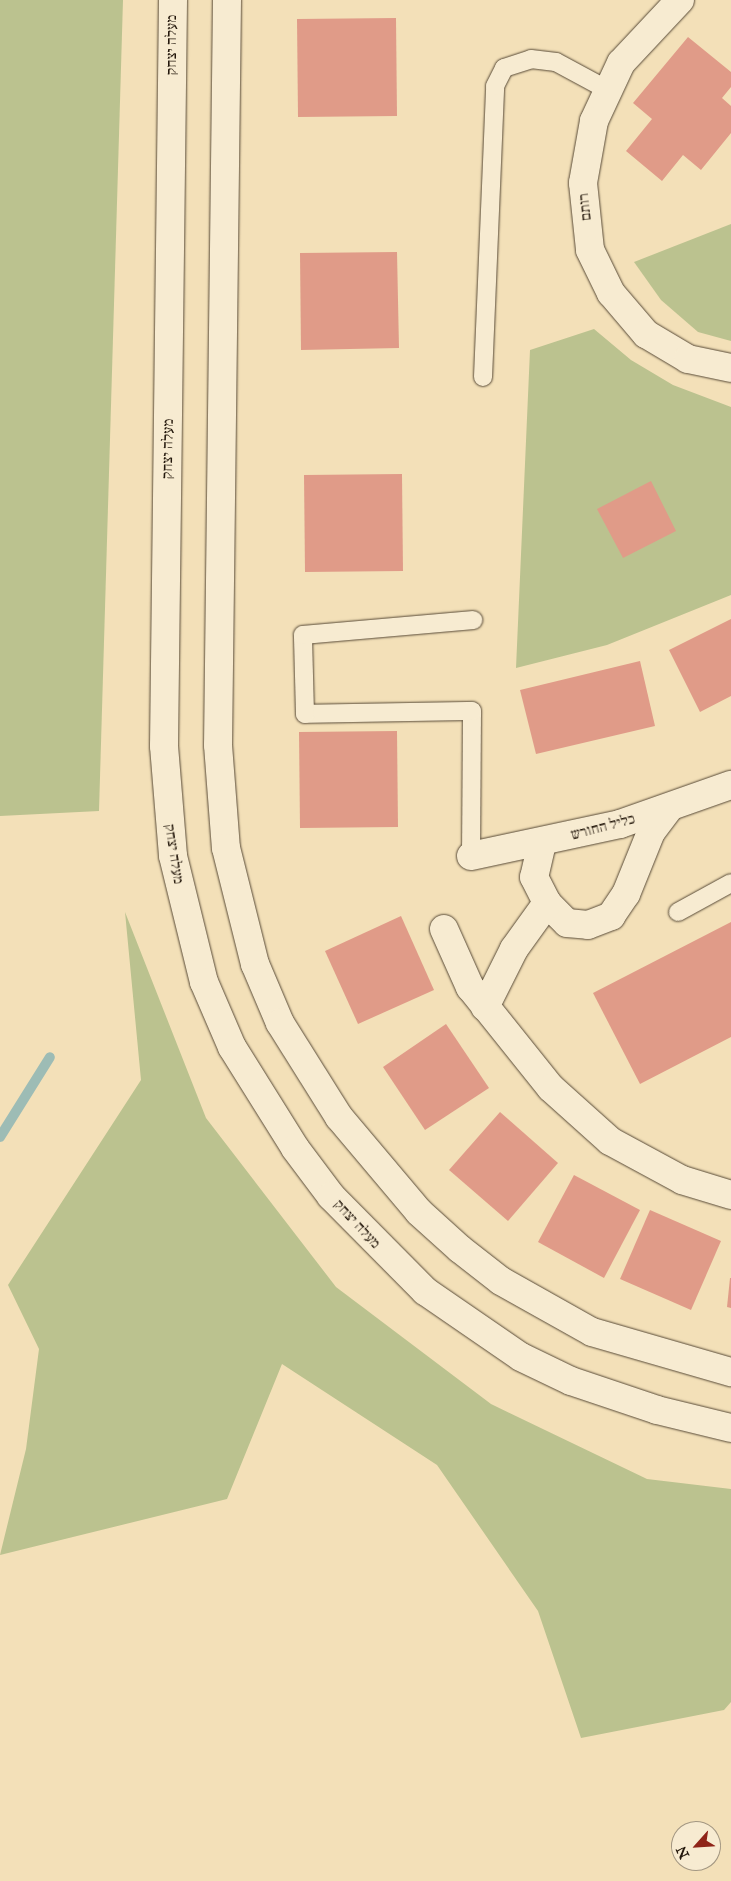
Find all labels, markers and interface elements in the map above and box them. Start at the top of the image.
street label: מעלה יצחק [163,15,181,75]
street label: רותם [575,192,595,222]
street label: מעלה יצחק [158,419,178,479]
street label: כליל החורש [569,810,637,844]
street label: מעלה יצחק [160,823,188,885]
street label: מעלה יצחק [330,1196,384,1252]
north arrow [671,1821,721,1871]
text: N [673,1843,693,1861]

